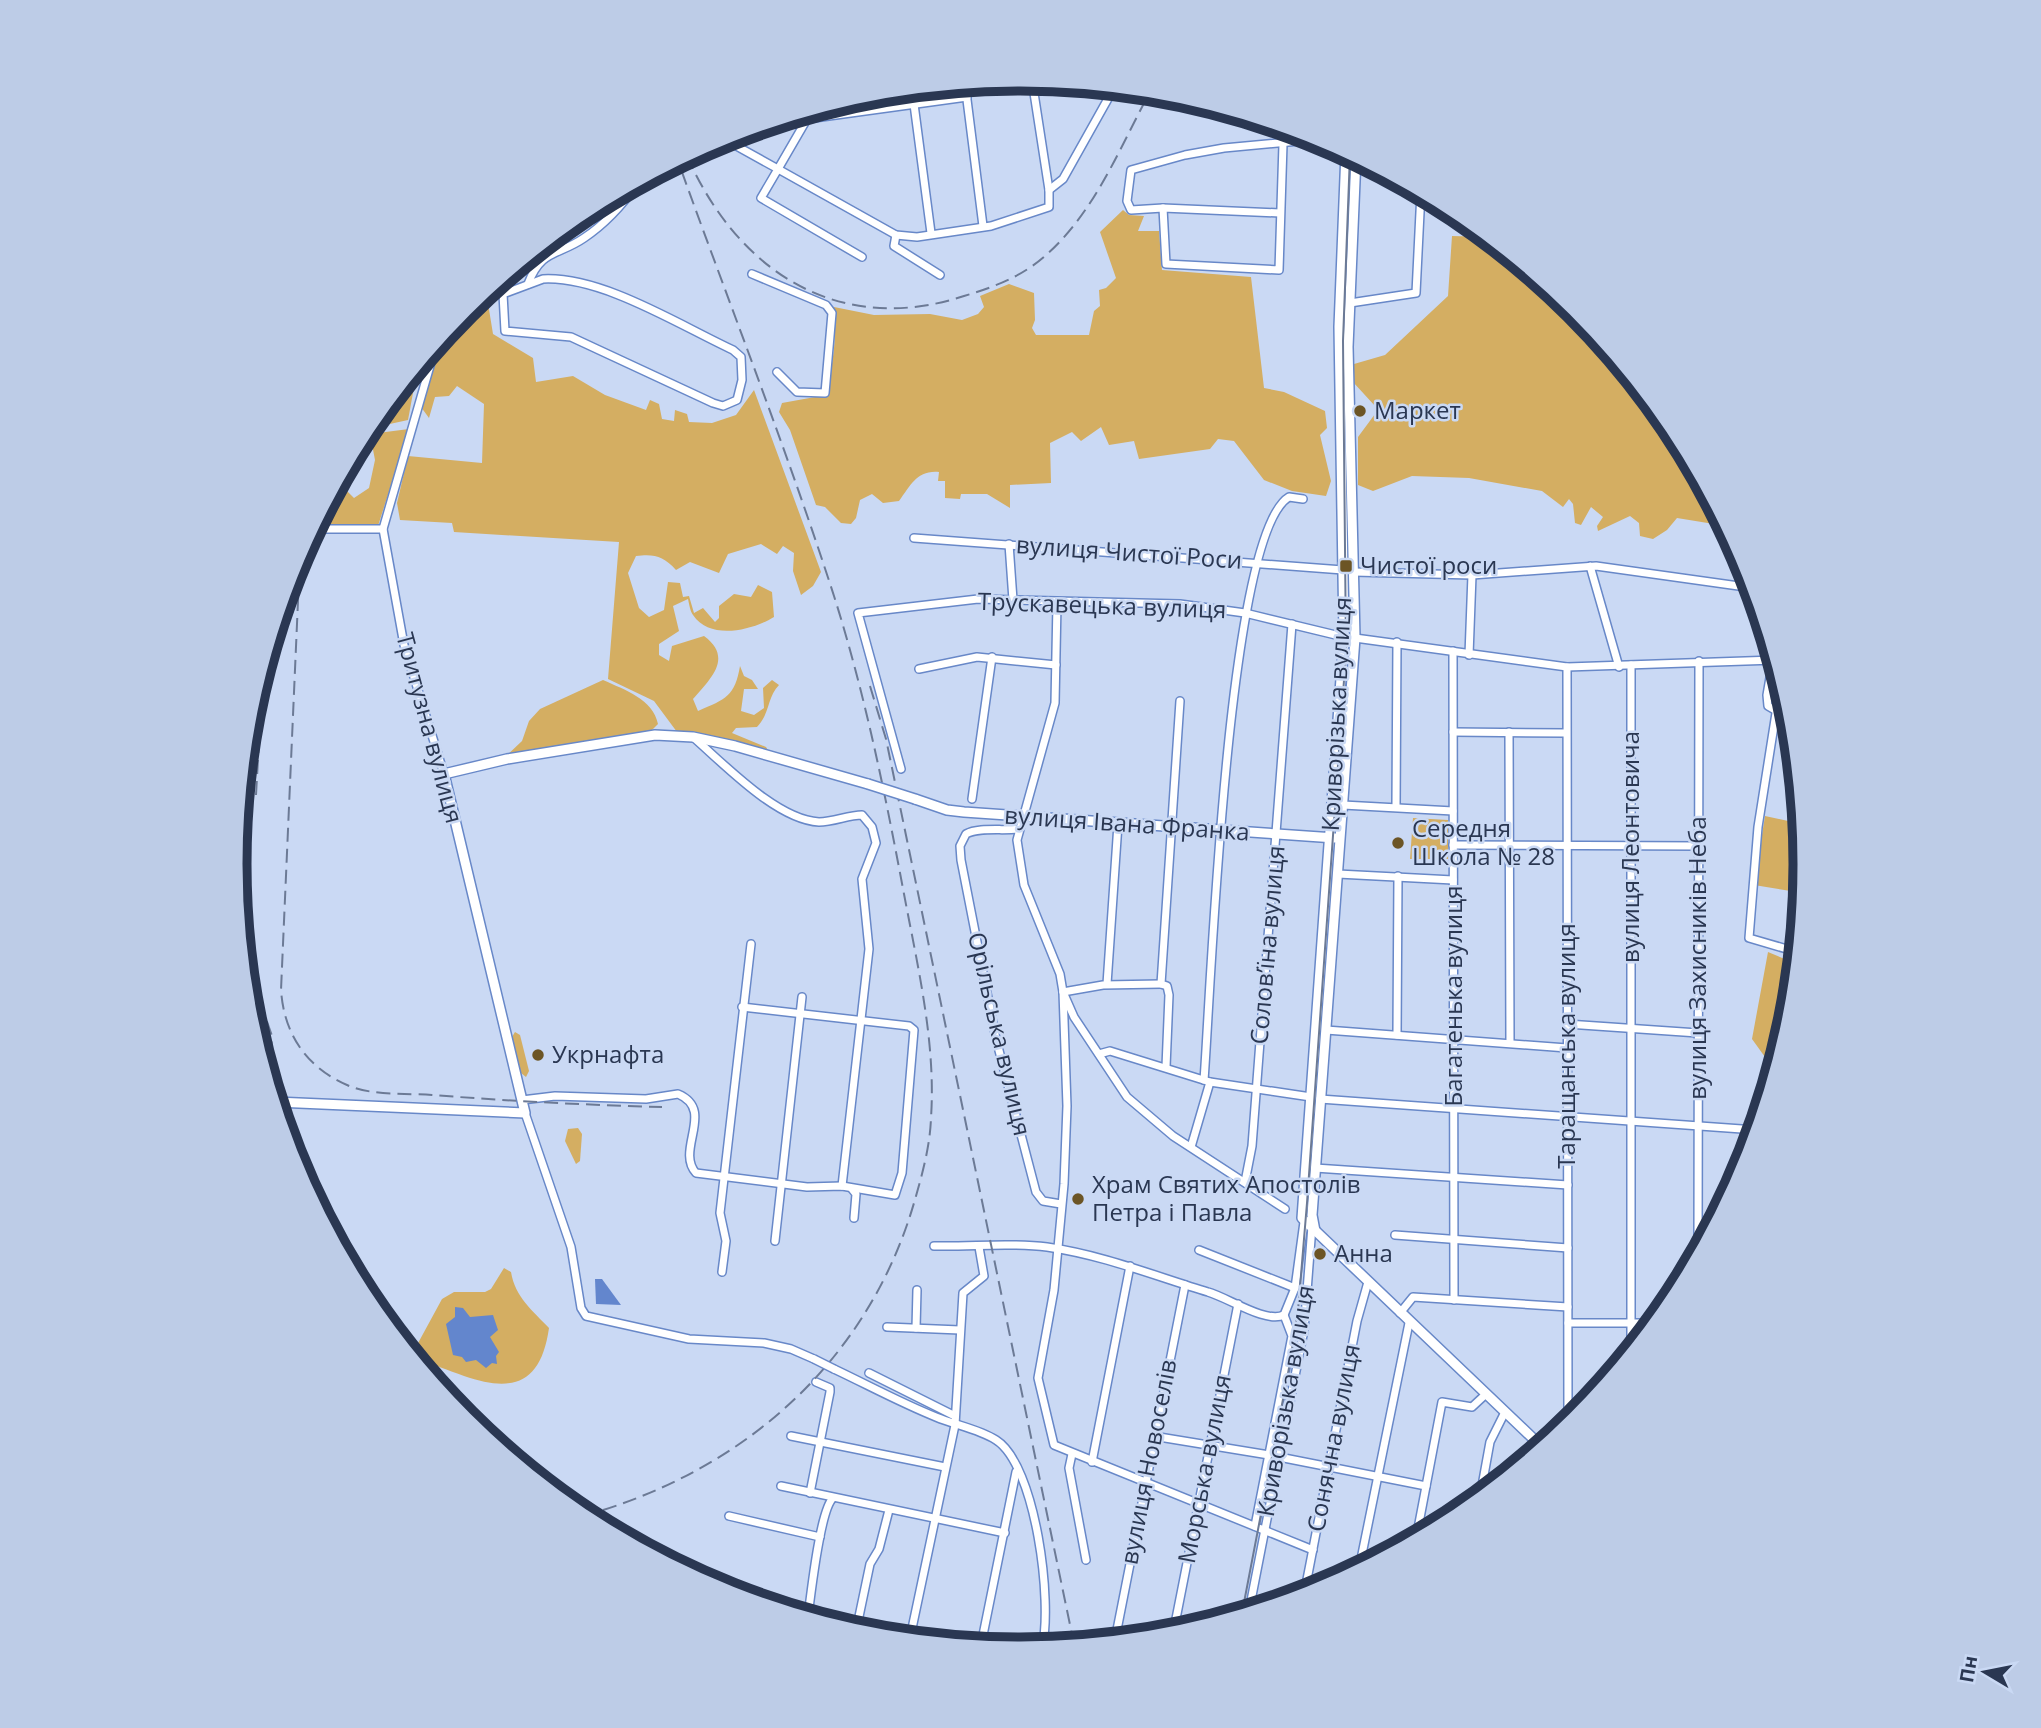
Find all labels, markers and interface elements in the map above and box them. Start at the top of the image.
place label: Маркет [1374,393,1461,426]
marker: Маркет [1352,403,1368,419]
street label: вулиця Чистої Роси [1015,527,1243,576]
place label: Чистої роси [1360,548,1497,581]
marker: Чистої роси [1338,558,1354,574]
street label: Трускавецька вулиця [977,584,1227,625]
street label: Криворізька вулиця [1313,596,1358,832]
street label: Тритузна вулиця [389,629,472,827]
street label: вулиця Леонтовича [1613,731,1646,963]
street label: вулиця Івана Франка [1003,797,1251,848]
place label: Середня Школа № 28 [1412,811,1555,872]
street label: вулиця Захисників Неба [1680,816,1713,1100]
marker: Середня Школа № 28 [1390,835,1406,851]
street label: Соловʼїна вулиця [1241,844,1292,1046]
street label: Багатенька вулиця [1436,886,1469,1106]
street label: Таращанська вулиця [1549,923,1582,1169]
street label: Орільська вулиця [961,929,1040,1139]
place label: Укрнафта [552,1037,664,1070]
marker: Укрнафта [530,1047,546,1063]
place label: Храм Святих Апостолів Петра і Павла [1092,1167,1361,1228]
marker: Храм Святих Апостолів Петра і Павла [1070,1191,1086,1207]
place label: Анна [1334,1236,1393,1269]
marker: Анна [1312,1246,1328,1262]
street label: Криворізька вулиця [1248,1282,1321,1519]
street label: Сонячна вулиця [1298,1341,1367,1534]
street label: вулиця Новоселів [1111,1356,1184,1567]
street label: Морська вулиця [1169,1372,1238,1566]
north arrow [1950,1637,2020,1707]
text: Пн [1953,1654,1983,1684]

